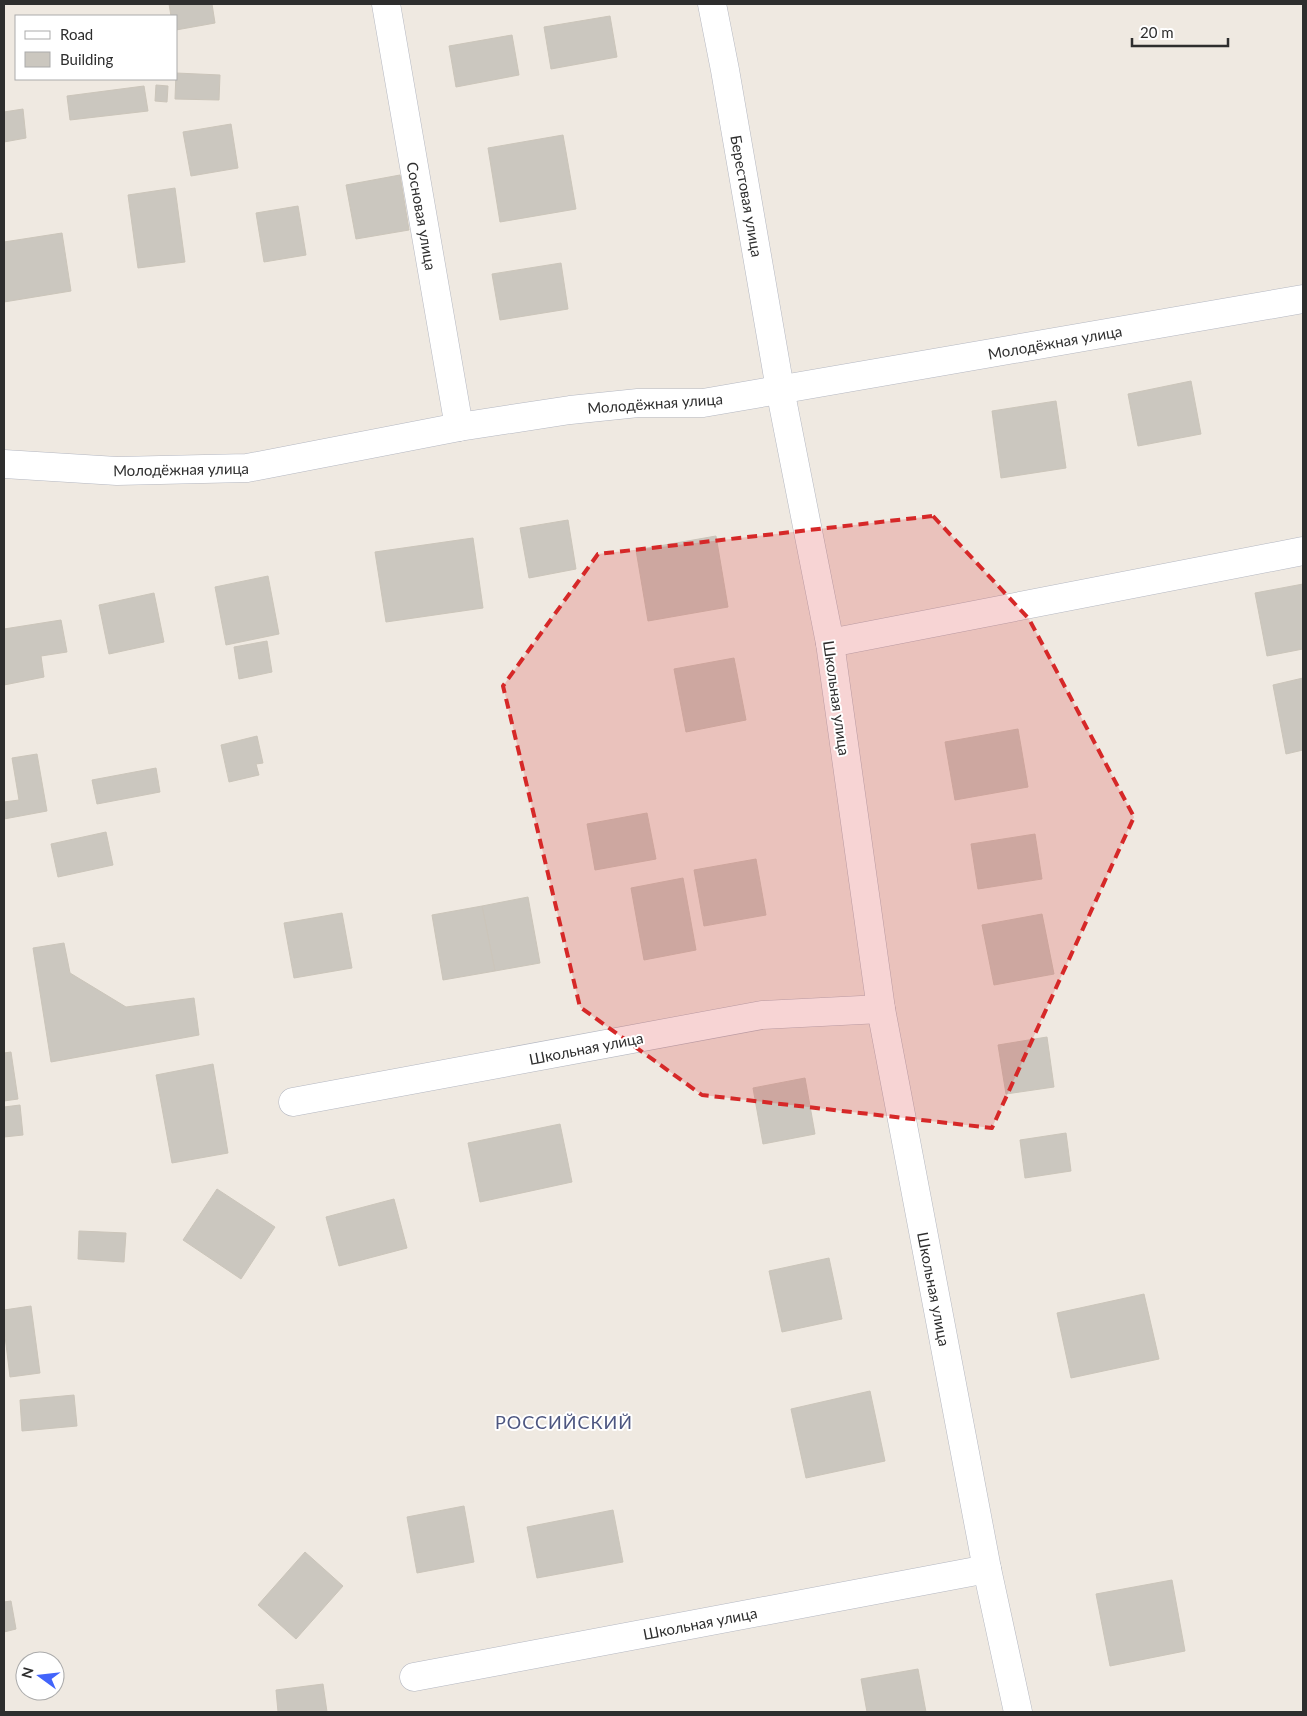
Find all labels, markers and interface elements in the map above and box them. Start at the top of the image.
legend [15,15,178,80]
scale bar [1132,15,1228,47]
text: 20 m [1140,23,1174,41]
text: Road [60,25,93,43]
text: Building [60,50,113,68]
street label: Берестовая улица [727,134,767,258]
street label: Сосновая улица [404,160,440,272]
street label: Молодёжная улица [987,321,1123,363]
street label: Молодёжная улица [587,389,723,417]
street label: Молодёжная улица [113,459,249,479]
street label: Школьная улица [820,639,854,757]
street label: Школьная улица [527,1028,645,1068]
street label: Школьная улица [914,1230,954,1348]
district label: РОССИЙСКИЙ [495,1411,633,1433]
street label: Школьная улица [641,1603,759,1643]
north arrow [15,1651,65,1701]
text: N [17,1665,37,1680]

